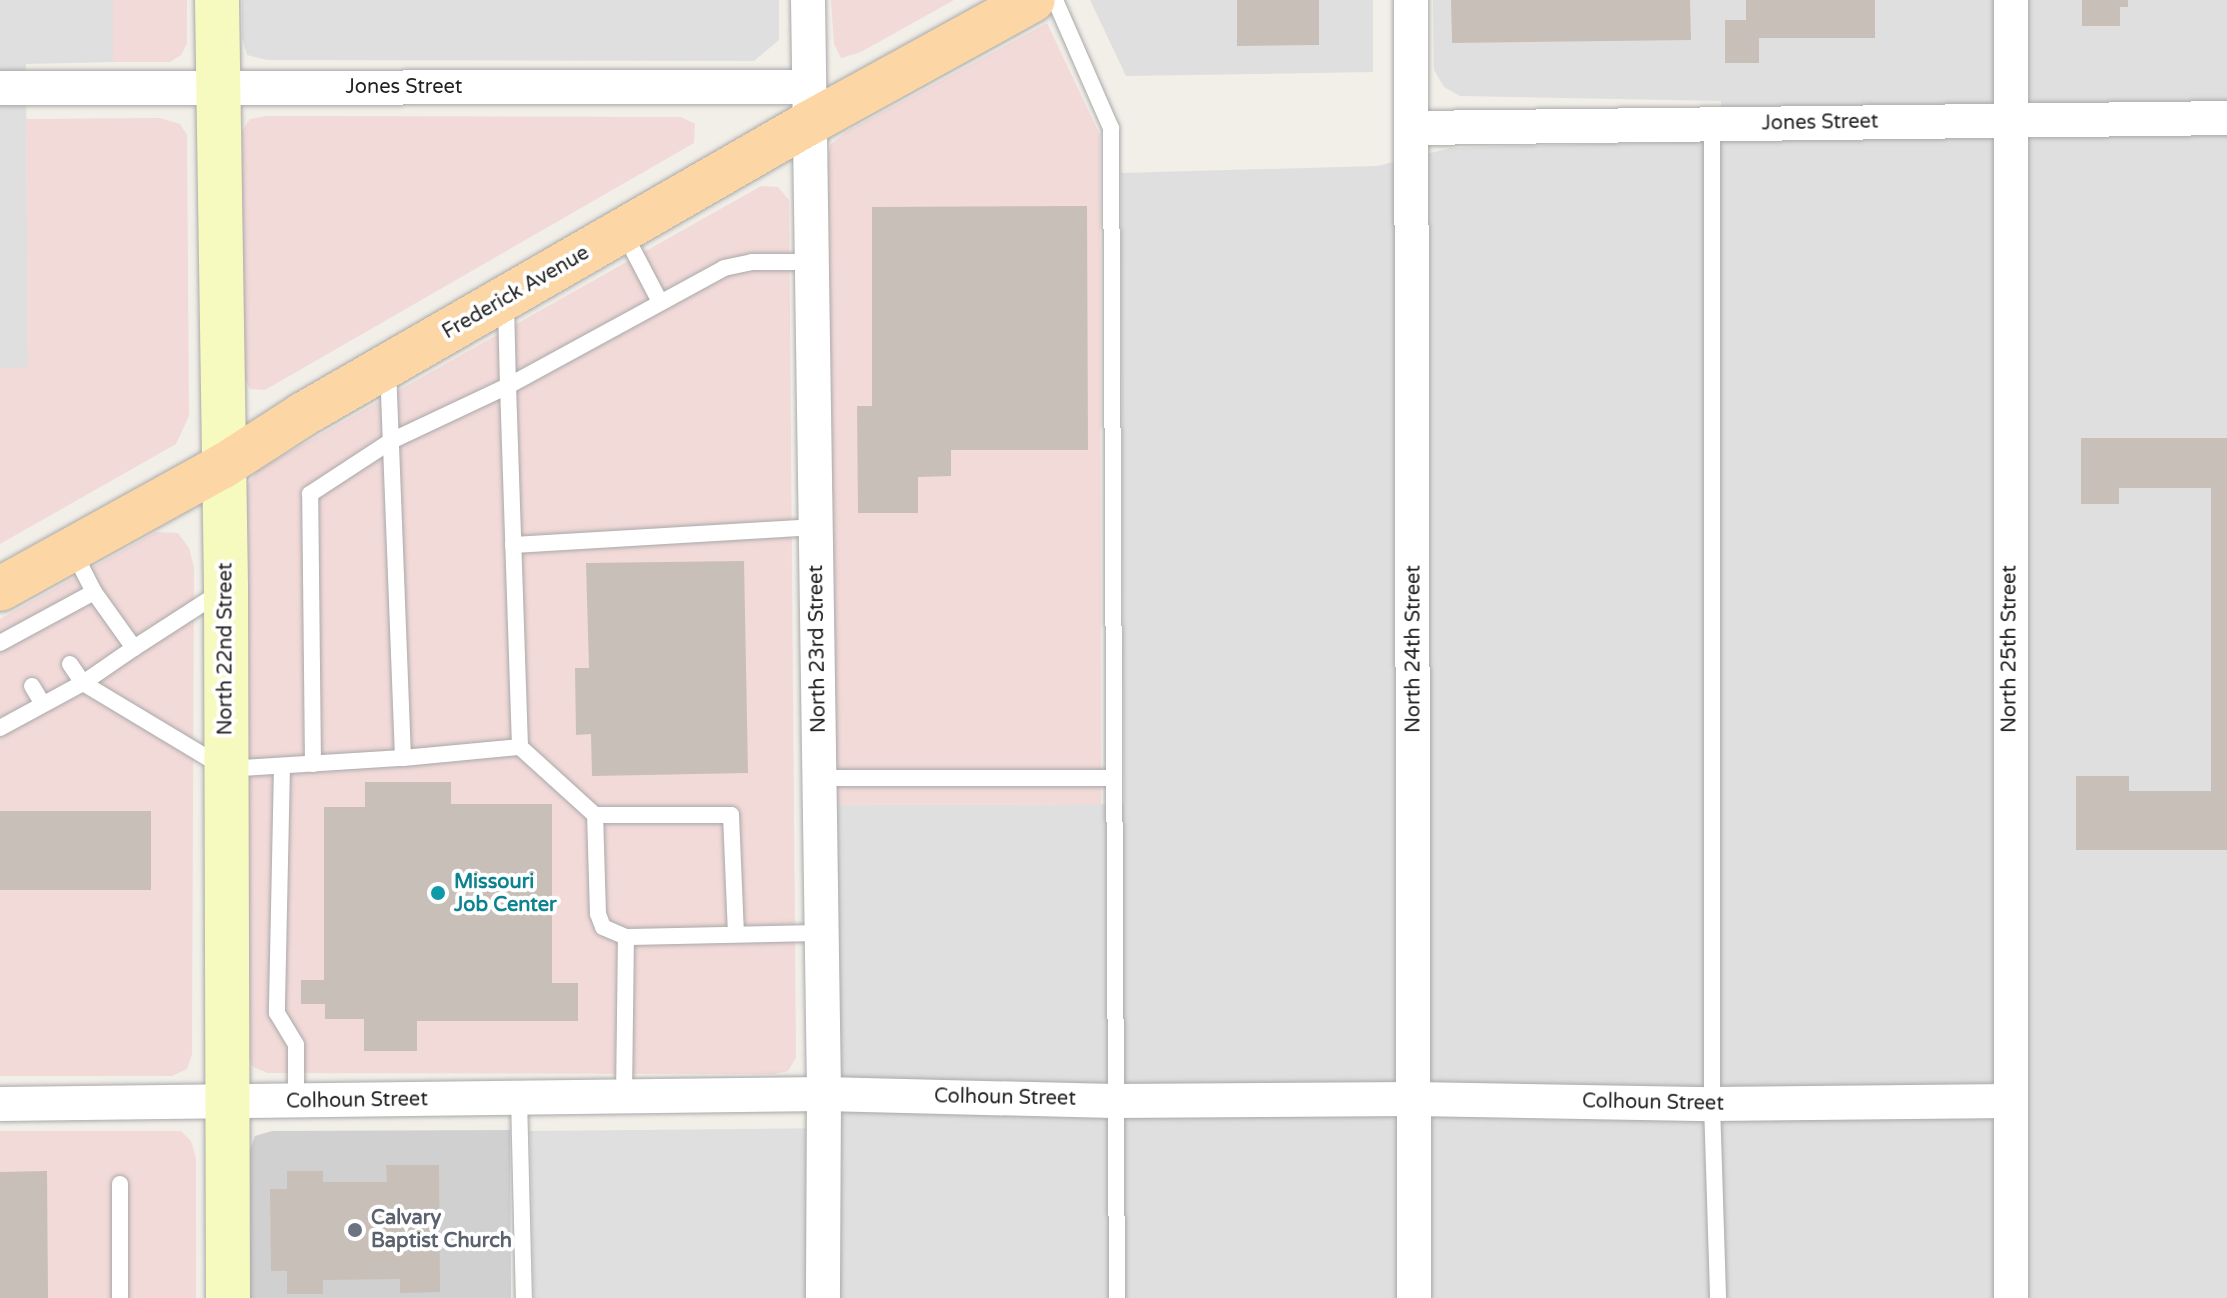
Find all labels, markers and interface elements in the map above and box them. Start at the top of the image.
street label: Jones Street [346,75,462,99]
street label: Jones Street [1761,110,1879,136]
street label: Frederick Avenue [438,241,594,345]
street label: North 22nd Street [214,563,238,735]
street label: North 23rd Street [805,565,831,733]
street label: North 24th Street [1402,565,1426,733]
street label: North 25th Street [1998,565,2022,733]
place label: Missouri Job Center [454,870,557,917]
marker: Missouri Job Center [429,884,447,902]
street label: Colhoun Street [934,1085,1076,1111]
street label: Colhoun Street [286,1088,428,1114]
street label: Colhoun Street [1582,1090,1724,1116]
place label: Calvary Baptist Church [371,1206,512,1253]
marker: Calvary Baptist Church [346,1221,364,1239]

